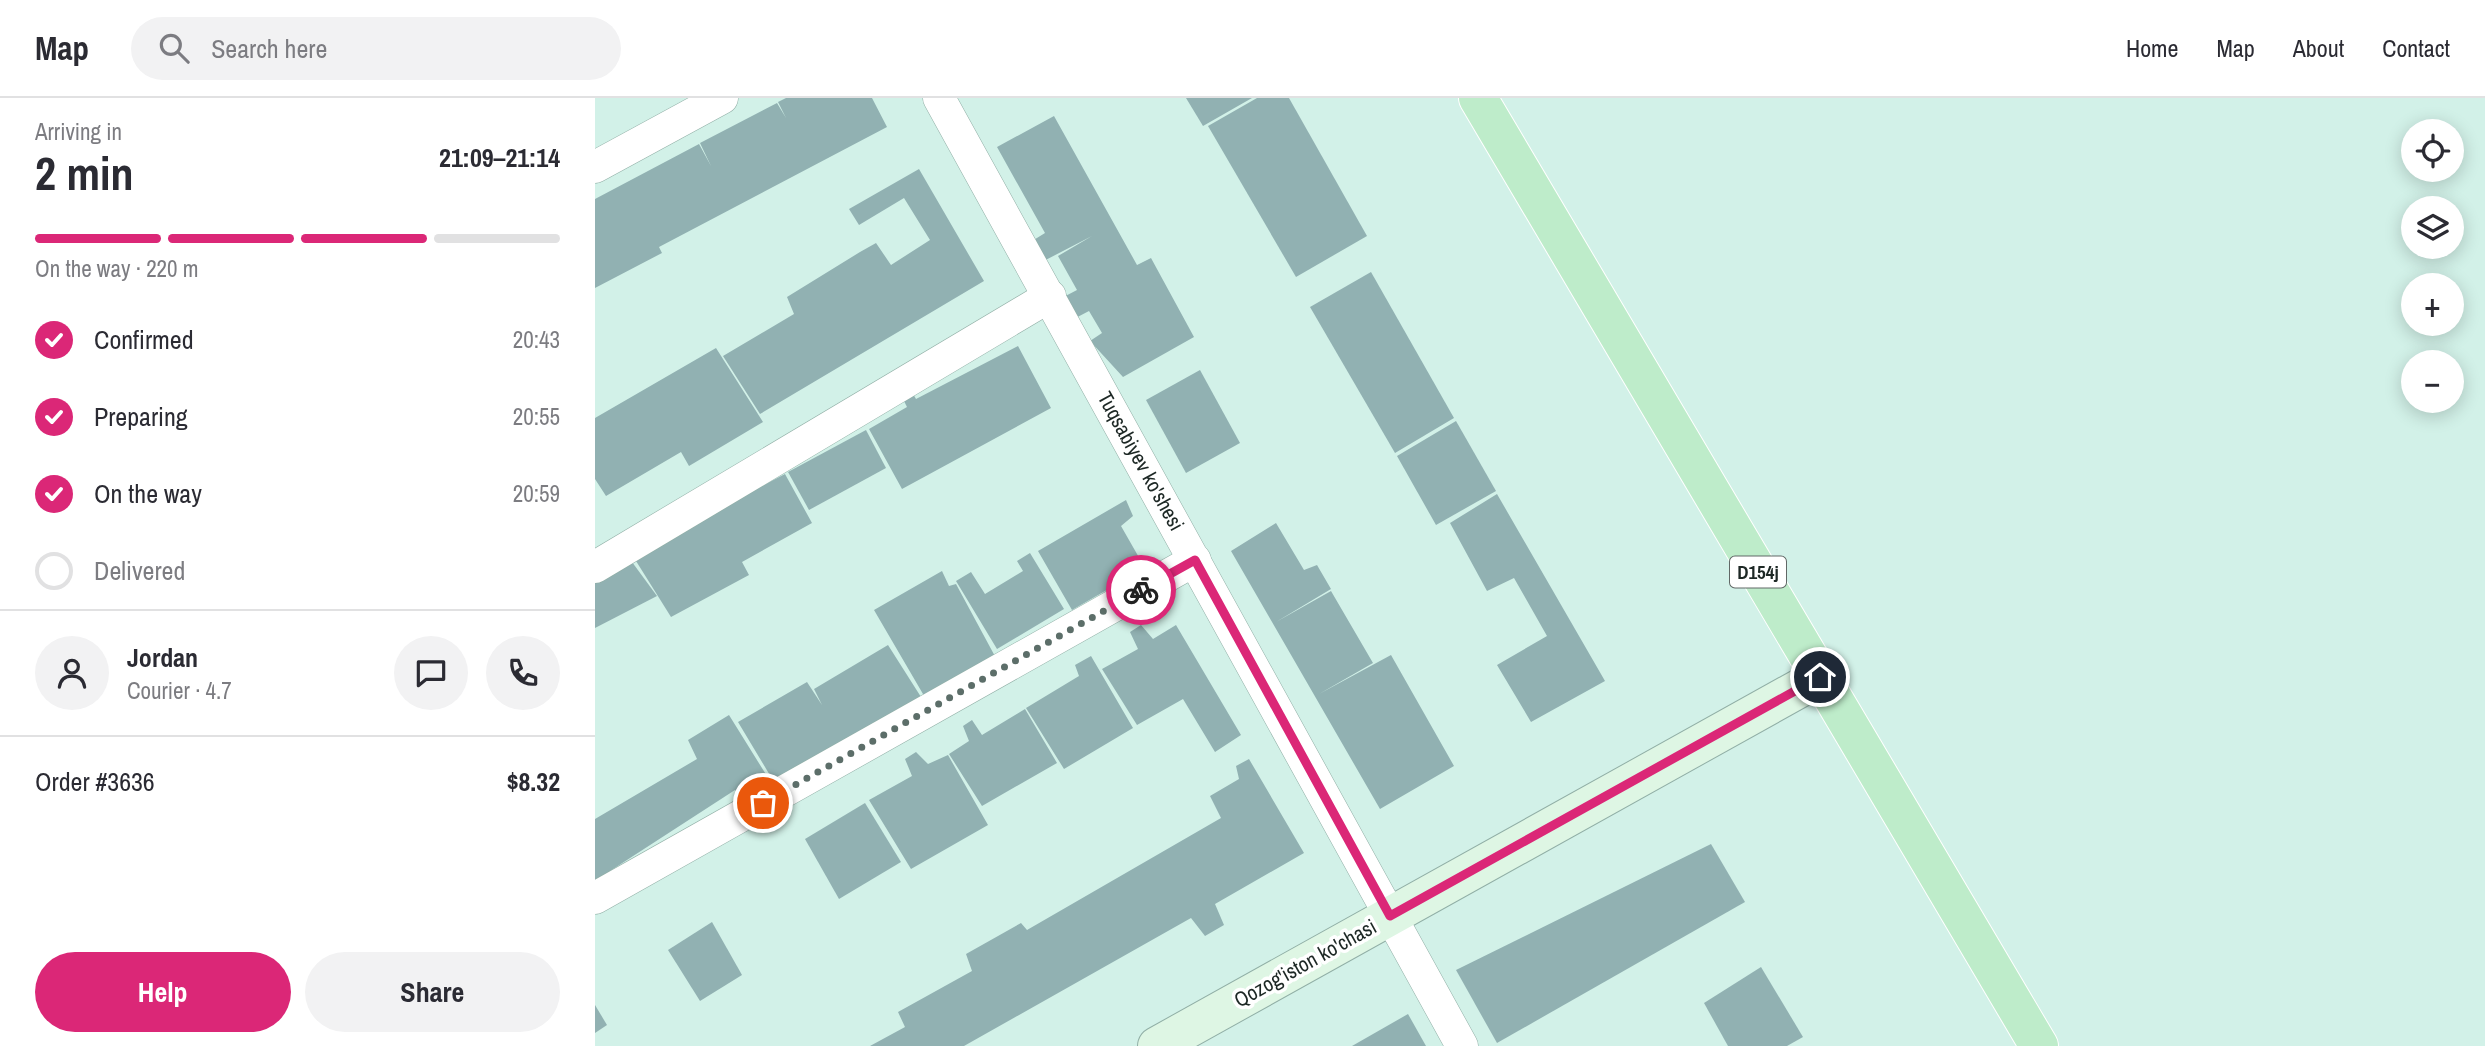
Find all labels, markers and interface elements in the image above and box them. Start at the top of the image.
search box [131,17,621,80]
text: Map [35,26,89,70]
icon: search [155,29,193,67]
text: Search here [211,31,327,66]
text: Home [2126,32,2178,64]
text: Map [2216,32,2255,64]
text: About [2293,32,2344,64]
text: Contact [2382,32,2450,64]
text: Arriving in [35,116,122,147]
map controls [2401,119,2464,413]
button: locate [2401,119,2464,182]
text: 21:09–21:14 [439,140,560,175]
text: 2 min [35,142,134,204]
button: layers [2401,196,2464,259]
text: On the way · 220 m [35,253,199,284]
button: + [2401,273,2464,336]
icon: check [35,321,73,359]
text: Confirmed [94,322,194,357]
text: 20:43 [513,324,560,355]
button: − [2401,350,2464,413]
street label: Tuqsabiyev ko'shesi [1091,386,1191,536]
icon: check [35,398,73,436]
text: Preparing [94,399,188,434]
text: 20:55 [513,401,560,432]
icon: check [35,475,73,513]
text: On the way [94,476,202,511]
text: 20:59 [513,478,560,509]
text: Delivered [94,553,185,588]
courier [1106,555,1176,625]
road number: D154j [1730,556,1786,587]
icon: bike [1122,571,1160,609]
button: person [35,636,109,710]
button: chat [394,636,468,710]
button: phone [486,636,560,710]
text: Jordan [127,640,198,675]
pin [1790,647,1850,707]
icon: home [1801,658,1839,696]
text: Courier · 4.7 [127,675,232,706]
text: Order #3636 [35,764,155,799]
text: $8.32 [507,764,560,799]
pin [733,773,793,833]
icon: bag [744,784,782,822]
street label: Qozog'iston ko'chasi [1229,912,1381,1014]
button: Help [35,952,291,1032]
button: Share [305,952,560,1032]

